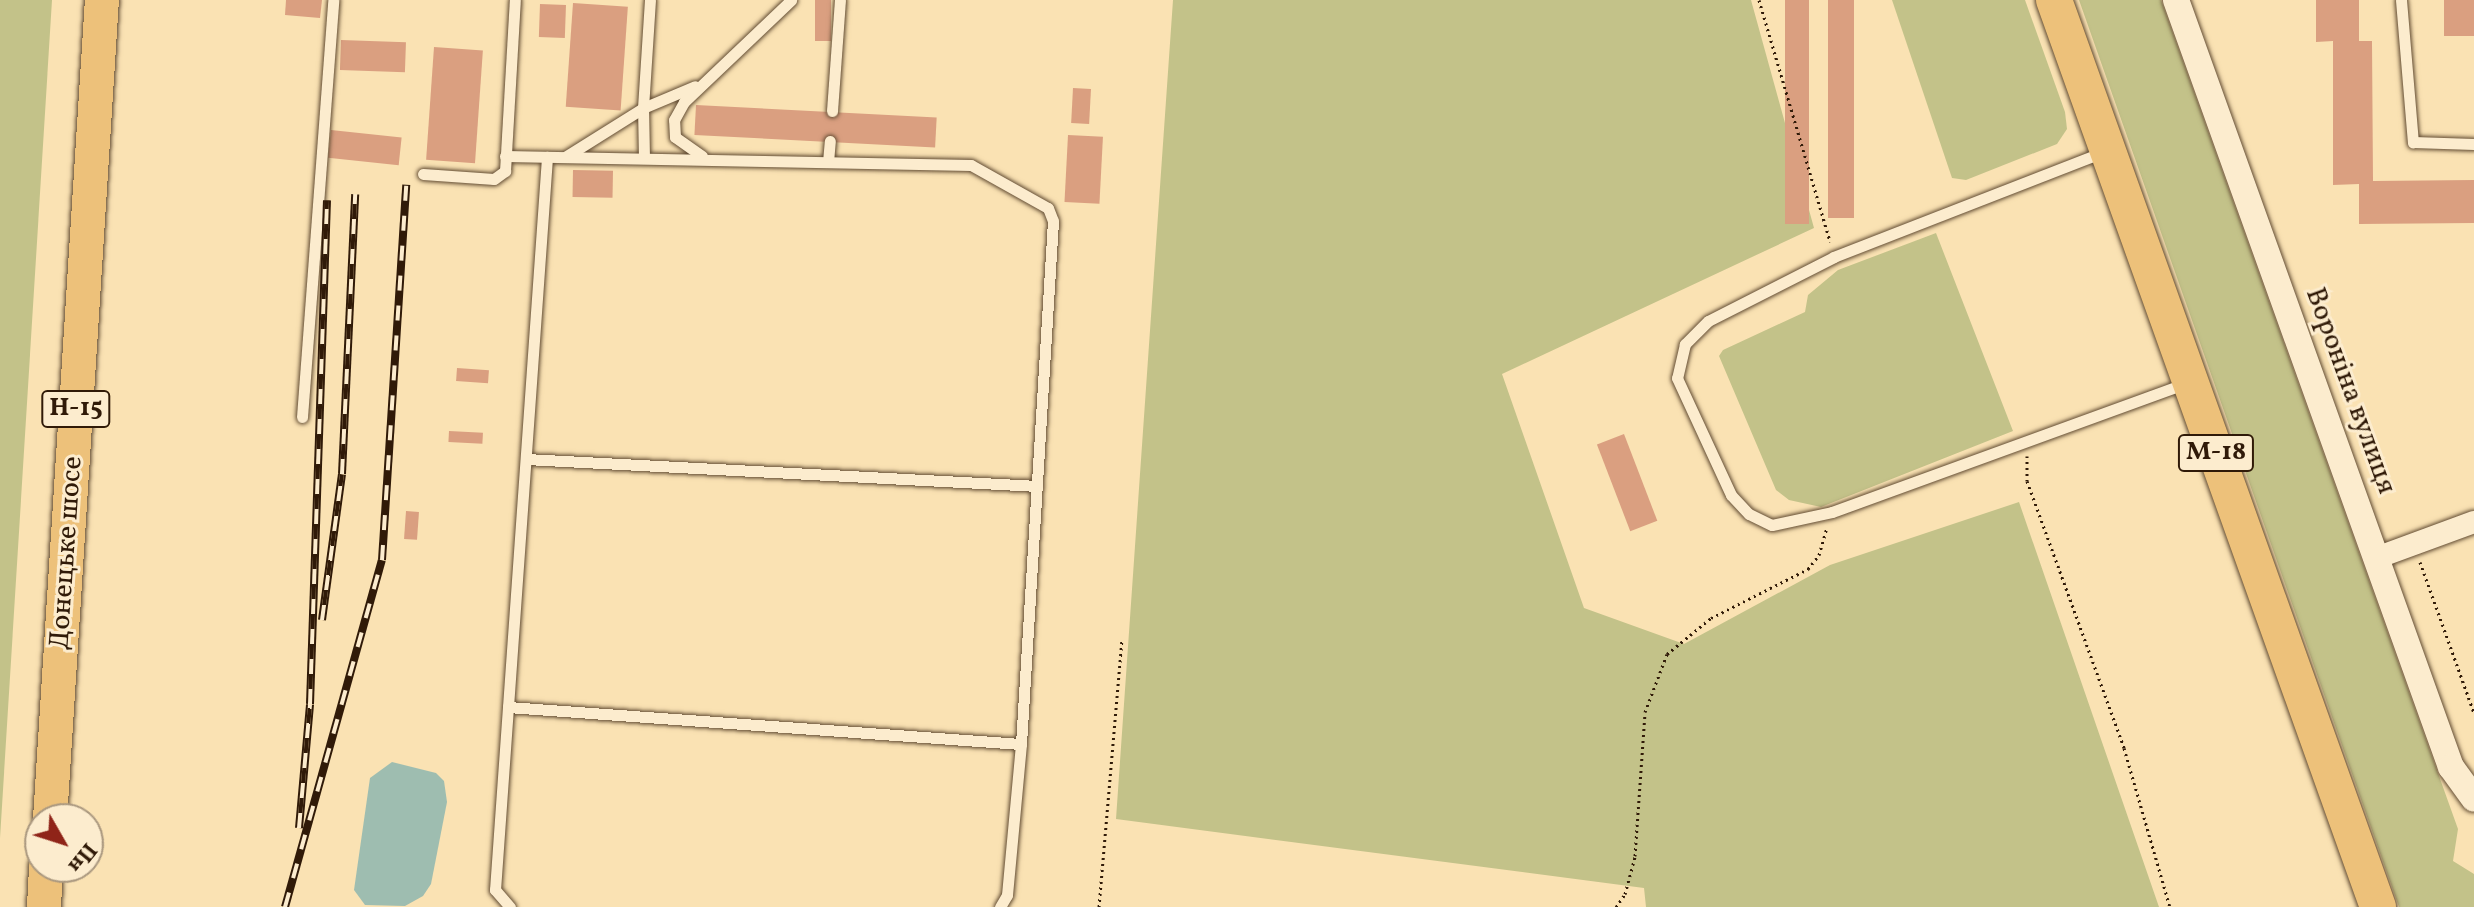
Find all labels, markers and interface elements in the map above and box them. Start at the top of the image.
street label: Вороніна вулиця [2297,283,2403,499]
road number: Н-15 [40,387,112,431]
road number: М-18 [2176,431,2256,475]
street label: Донецьке шосе [43,455,91,651]
north arrow [24,803,104,883]
text: Пн [60,835,103,879]

